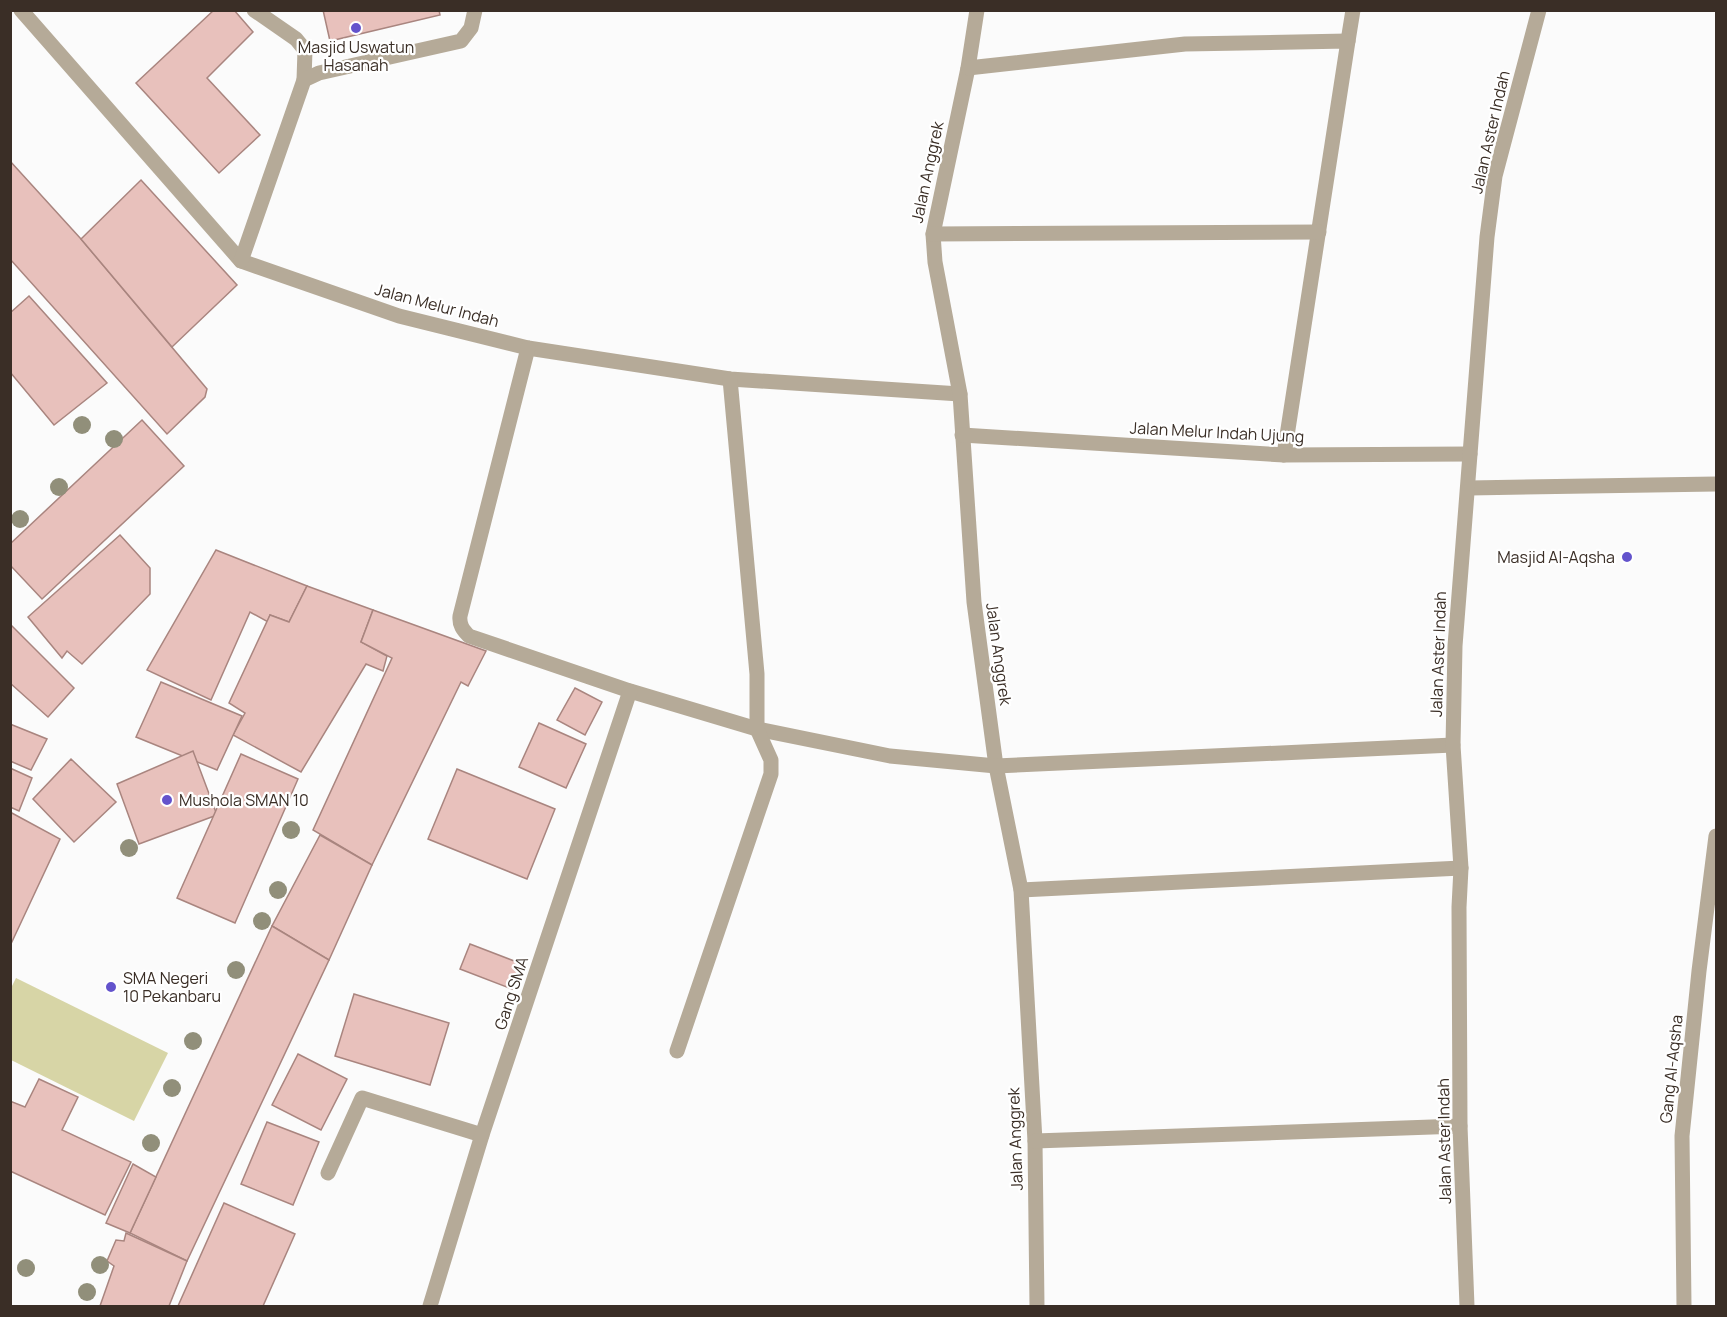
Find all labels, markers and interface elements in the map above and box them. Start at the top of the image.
marker: Masjid Uswatun Hasanah [349,21,363,35]
place label: Masjid Uswatun Hasanah [298,36,414,76]
street label: Jalan Aster Indah [1465,68,1515,196]
street label: Jalan Anggrek [906,118,949,225]
street label: Jalan Melur Indah [372,278,502,332]
street label: Jalan Melur Indah Ujung [1129,416,1305,448]
place label: Masjid Al-Aqsha [1497,546,1615,568]
marker: Masjid Al-Aqsha [1620,550,1634,564]
street label: Jalan Aster Indah [1425,591,1451,717]
street label: Jalan Anggrek [981,601,1017,708]
place label: Mushola SMAN 10 [179,789,309,811]
marker: Mushola SMAN 10 [160,793,174,807]
street label: Gang SMA [489,954,533,1032]
place label: SMA Negeri 10 Pekanbaru [123,967,221,1007]
marker: SMA Negeri 10 Pekanbaru [104,980,118,994]
street label: Gang Al-Aqsha [1654,1014,1688,1124]
street label: Jalan Aster Indah [1432,1078,1456,1204]
street label: Jalan Anggrek [1002,1086,1028,1191]

